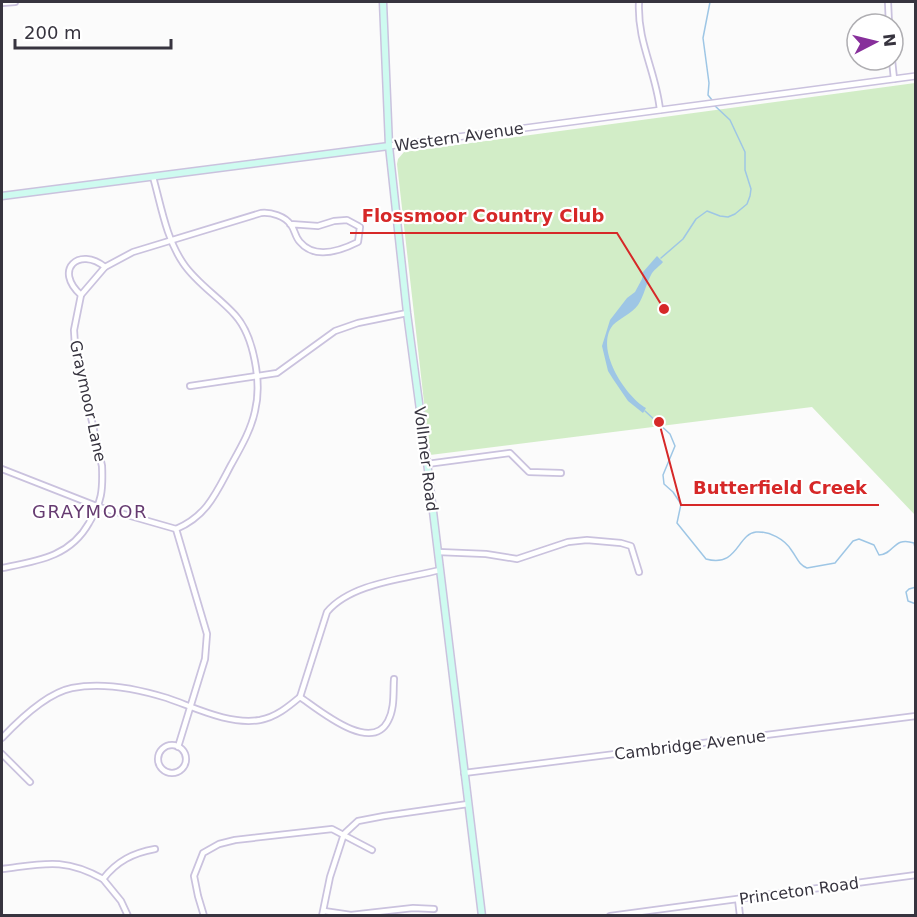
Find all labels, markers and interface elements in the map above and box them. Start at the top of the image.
scale bar [15,12,171,50]
north arrow [845,12,905,72]
text: 200 m [24,22,82,43]
text: N [879,32,900,48]
street label: Western Avenue [393,119,525,155]
callout: Flossmoor Country Club [350,197,617,233]
text: Flossmoor Country Club [362,205,604,226]
street label: Graymoor Lane [66,338,110,464]
street label: Vollmer Road [410,405,442,513]
callout: Butterfield Creek [681,469,879,505]
text: Butterfield Creek [693,477,868,498]
district label: GRAYMOOR [32,501,148,522]
street label: Cambridge Avenue [613,726,767,764]
street label: Princeton Road [738,873,860,909]

